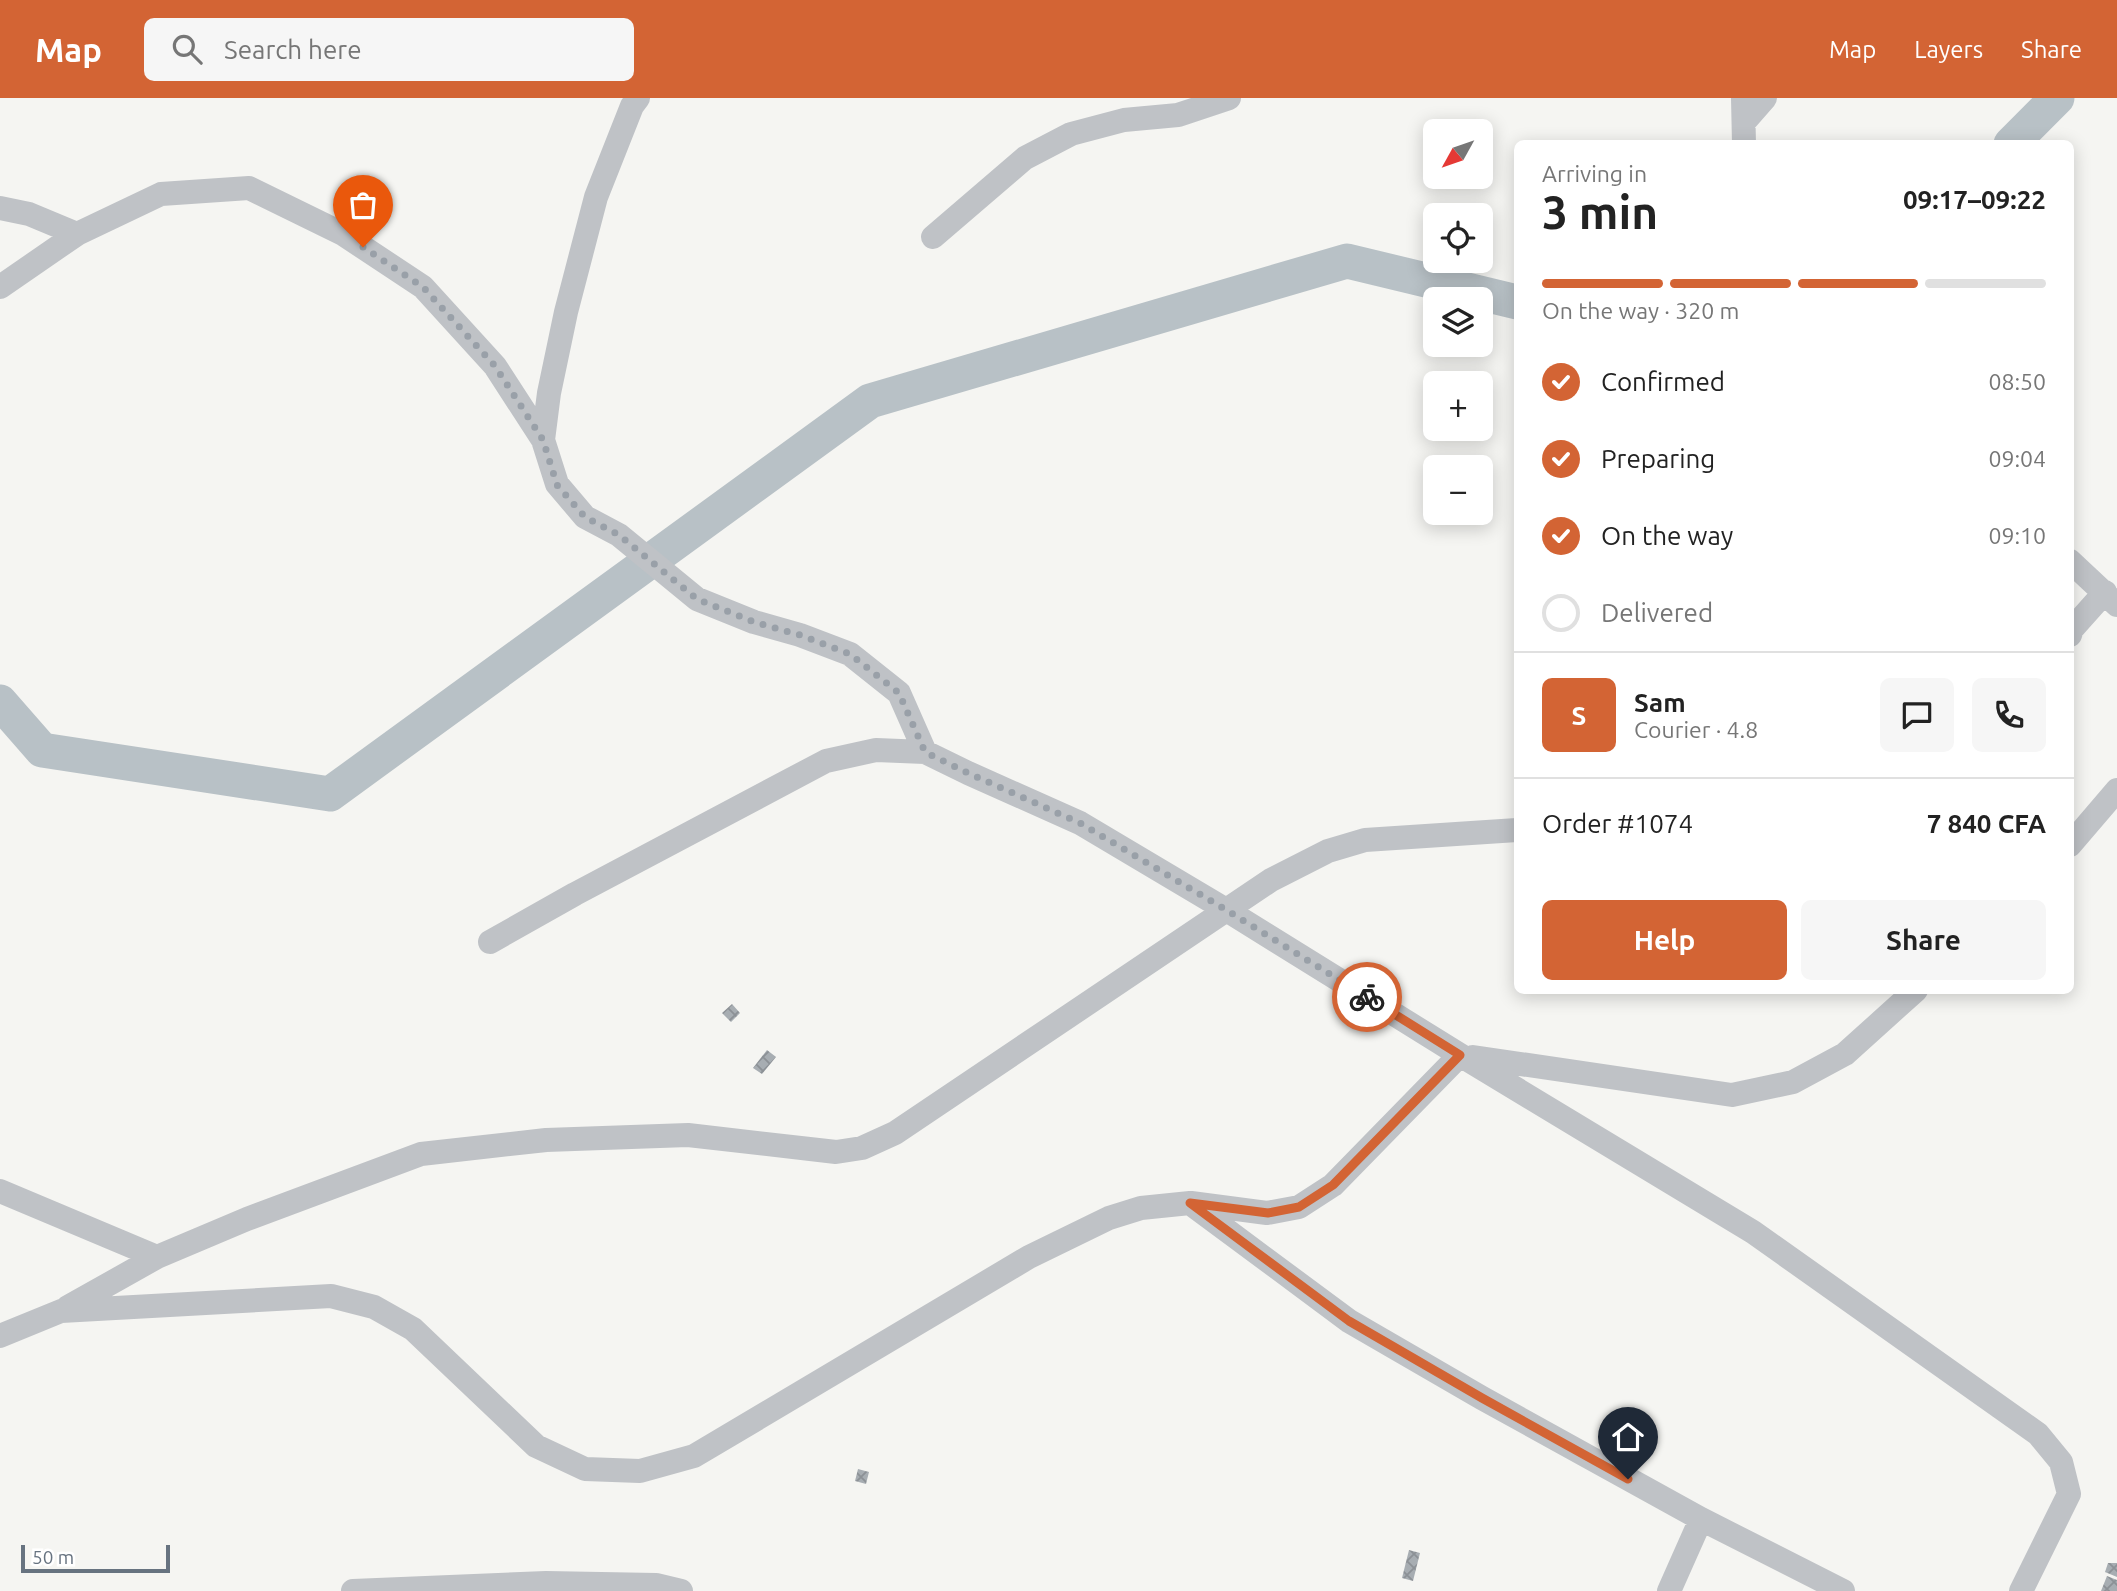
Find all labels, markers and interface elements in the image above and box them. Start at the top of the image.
search box [144,18,634,81]
icon: search [168,30,206,68]
text: Map [35,31,102,68]
text: Search here [224,35,362,64]
text: Map [1829,36,1876,63]
text: Layers [1914,36,1983,63]
text: Share [2021,36,2082,63]
north arrow [1423,119,1493,189]
map controls [1423,119,1493,525]
text: Arriving in [1542,161,1647,186]
pin [333,175,393,247]
text: 09:17–09:22 [1903,185,2046,214]
icon: bag [344,186,382,224]
text: 3 min [1542,186,1658,238]
button: locate [1423,203,1493,273]
button: layers [1423,287,1493,357]
text: On the way · 320 m [1542,298,1739,323]
icon: check [1542,363,1580,401]
text: Confirmed [1601,367,1725,396]
text: 08:50 [1988,369,2046,394]
button: + [1423,371,1493,441]
icon: check [1542,440,1580,478]
text: Preparing [1601,444,1715,473]
text: 09:04 [1988,446,2046,471]
button: − [1423,455,1493,525]
icon: check [1542,517,1580,555]
text: On the way [1601,521,1733,550]
text: 09:10 [1988,523,2046,548]
text: Delivered [1601,598,1713,627]
button: chat [1880,678,1954,752]
button: phone [1972,678,2046,752]
text: Sam [1634,688,1686,717]
text: S [1572,701,1586,730]
text: Courier · 4.8 [1634,717,1758,742]
text: Order #1074 [1542,809,1693,838]
text: 7 840 CFA [1927,809,2046,838]
button: Help [1542,900,1787,980]
button: Share [1801,900,2046,980]
courier [1332,962,1402,1032]
icon: bike [1348,978,1386,1016]
pin [1598,1407,1658,1479]
icon: home [1609,1418,1647,1456]
scale bar [21,1542,170,1574]
text: 50 m [32,1546,74,1568]

